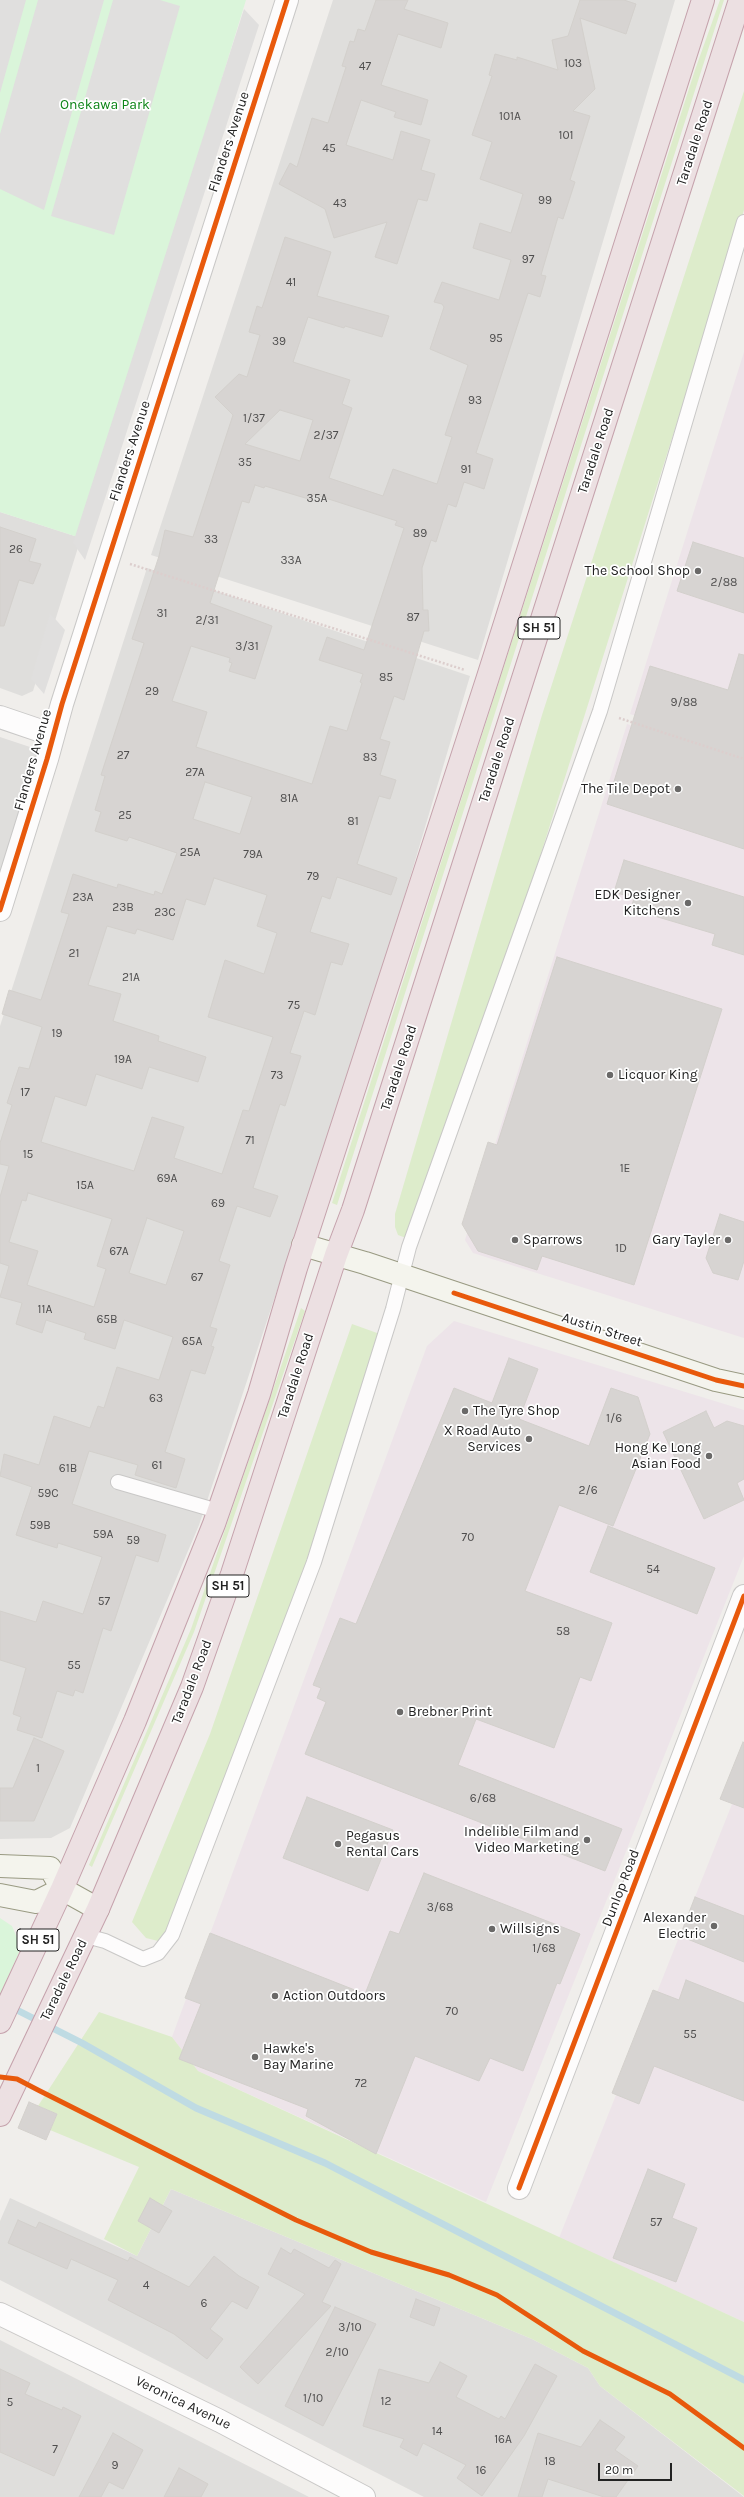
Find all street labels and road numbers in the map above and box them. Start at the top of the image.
street label: Flanders Avenue [205,90,253,194]
street label: Taradale Road [673,98,717,188]
street label: Flanders Avenue [106,399,154,503]
street label: Taradale Road [574,406,618,496]
road number: SH 51 [518,617,560,639]
street label: Flanders Avenue [10,707,56,813]
street label: Taradale Road [475,715,519,805]
street label: Taradale Road [377,1023,421,1113]
street label: Austin Street [560,1309,644,1351]
street label: Taradale Road [274,1331,318,1421]
road number: SH 51 [207,1575,249,1597]
street label: Taradale Road [168,1637,216,1727]
street label: Dunlop Road [599,1847,643,1929]
road number: SH 51 [17,1929,59,1951]
street label: Taradale Road [37,1936,91,2024]
street label: Veronica Avenue [132,2373,234,2433]

